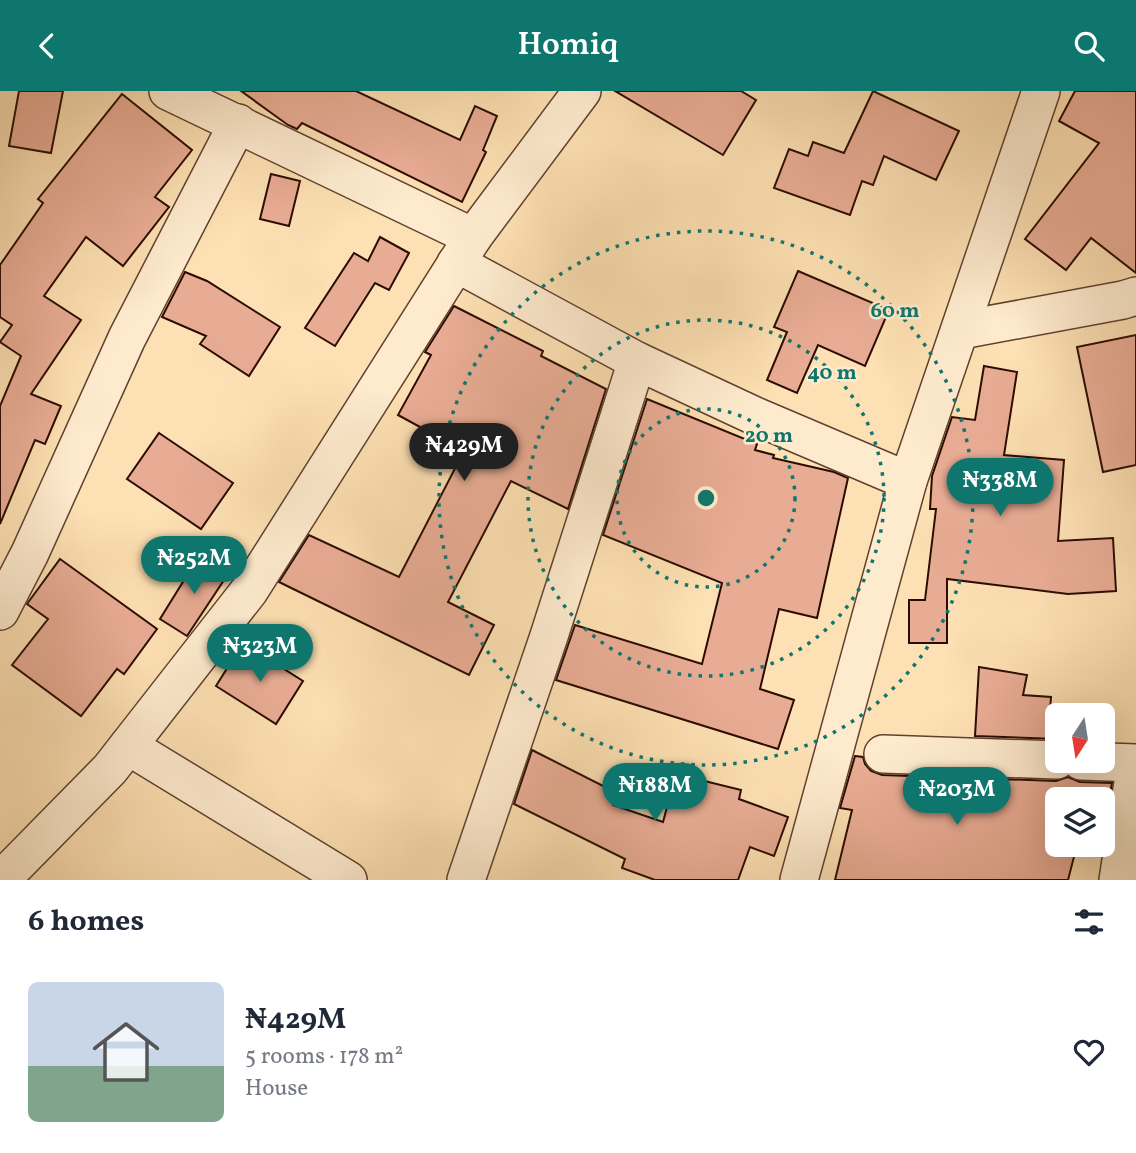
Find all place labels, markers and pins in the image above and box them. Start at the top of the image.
pin: ₦429M [415,423,513,483]
pin: ₦338M [951,459,1049,518]
centre of rings [694,486,718,510]
pin: ₦252M [145,537,243,596]
pin: ₦323M [211,625,309,684]
pin: ₦188M [606,763,704,823]
pin: ₦203M [908,767,1006,827]

